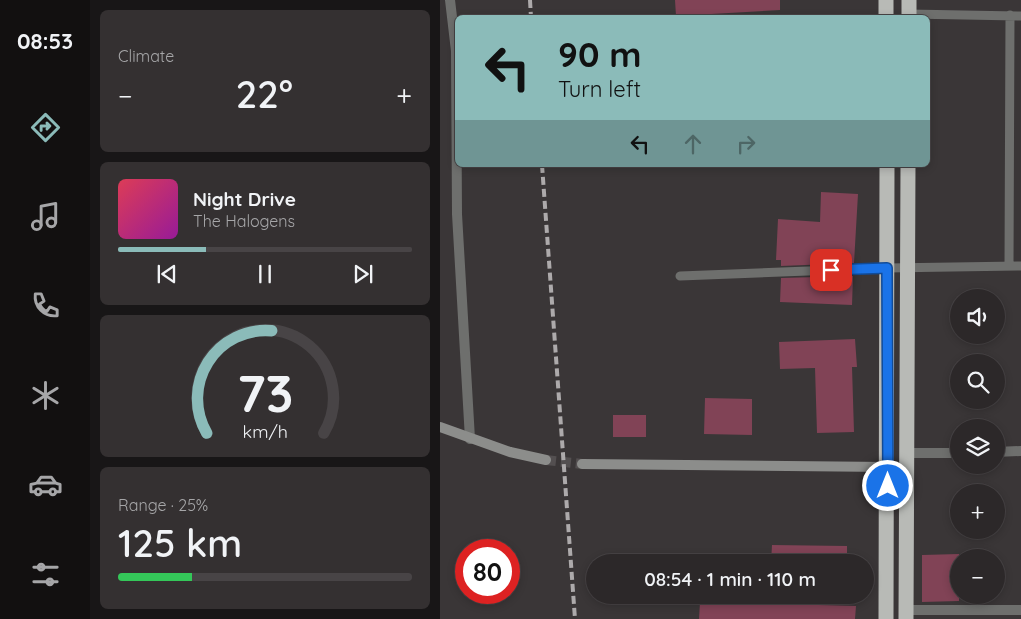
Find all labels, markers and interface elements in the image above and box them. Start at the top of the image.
text: 08:53 [17,27,73,55]
text: 90 m [558,32,641,76]
icon: left [475,35,540,100]
text: Climate [118,46,174,66]
text: 22° [236,70,293,118]
text: Turn left [558,75,641,103]
text: − [118,78,133,113]
text: + [396,78,412,113]
icon: directions [28,110,63,145]
icon: left [626,130,654,158]
icon: ahead [679,130,707,158]
icon: right [732,130,760,158]
text: Night Drive [193,187,296,211]
icon: music [28,199,63,234]
text: The Halogens [193,211,295,231]
pin [810,249,852,291]
icon: arrive [817,256,845,284]
icon: previous [153,260,181,288]
icon: pause [251,260,279,288]
icon: next [349,260,377,288]
icon: phone [28,288,63,323]
map controls [950,289,1005,604]
button: sound [950,289,1005,344]
button: search [950,354,1005,409]
text: 73 [237,360,293,425]
icon: climate [28,378,63,413]
button: layers [950,419,1005,474]
text: km/h [242,420,288,442]
position arrow [861,459,913,511]
icon: car [28,467,63,502]
button: + [950,484,1005,539]
text: Range · 25% [118,495,208,515]
text: 125 km [118,519,242,567]
speed limit sign: 80 [455,539,520,604]
button: − [950,549,1005,604]
icon: filters [28,557,63,592]
text: 08:54 · 1 min · 110 m [644,567,816,591]

